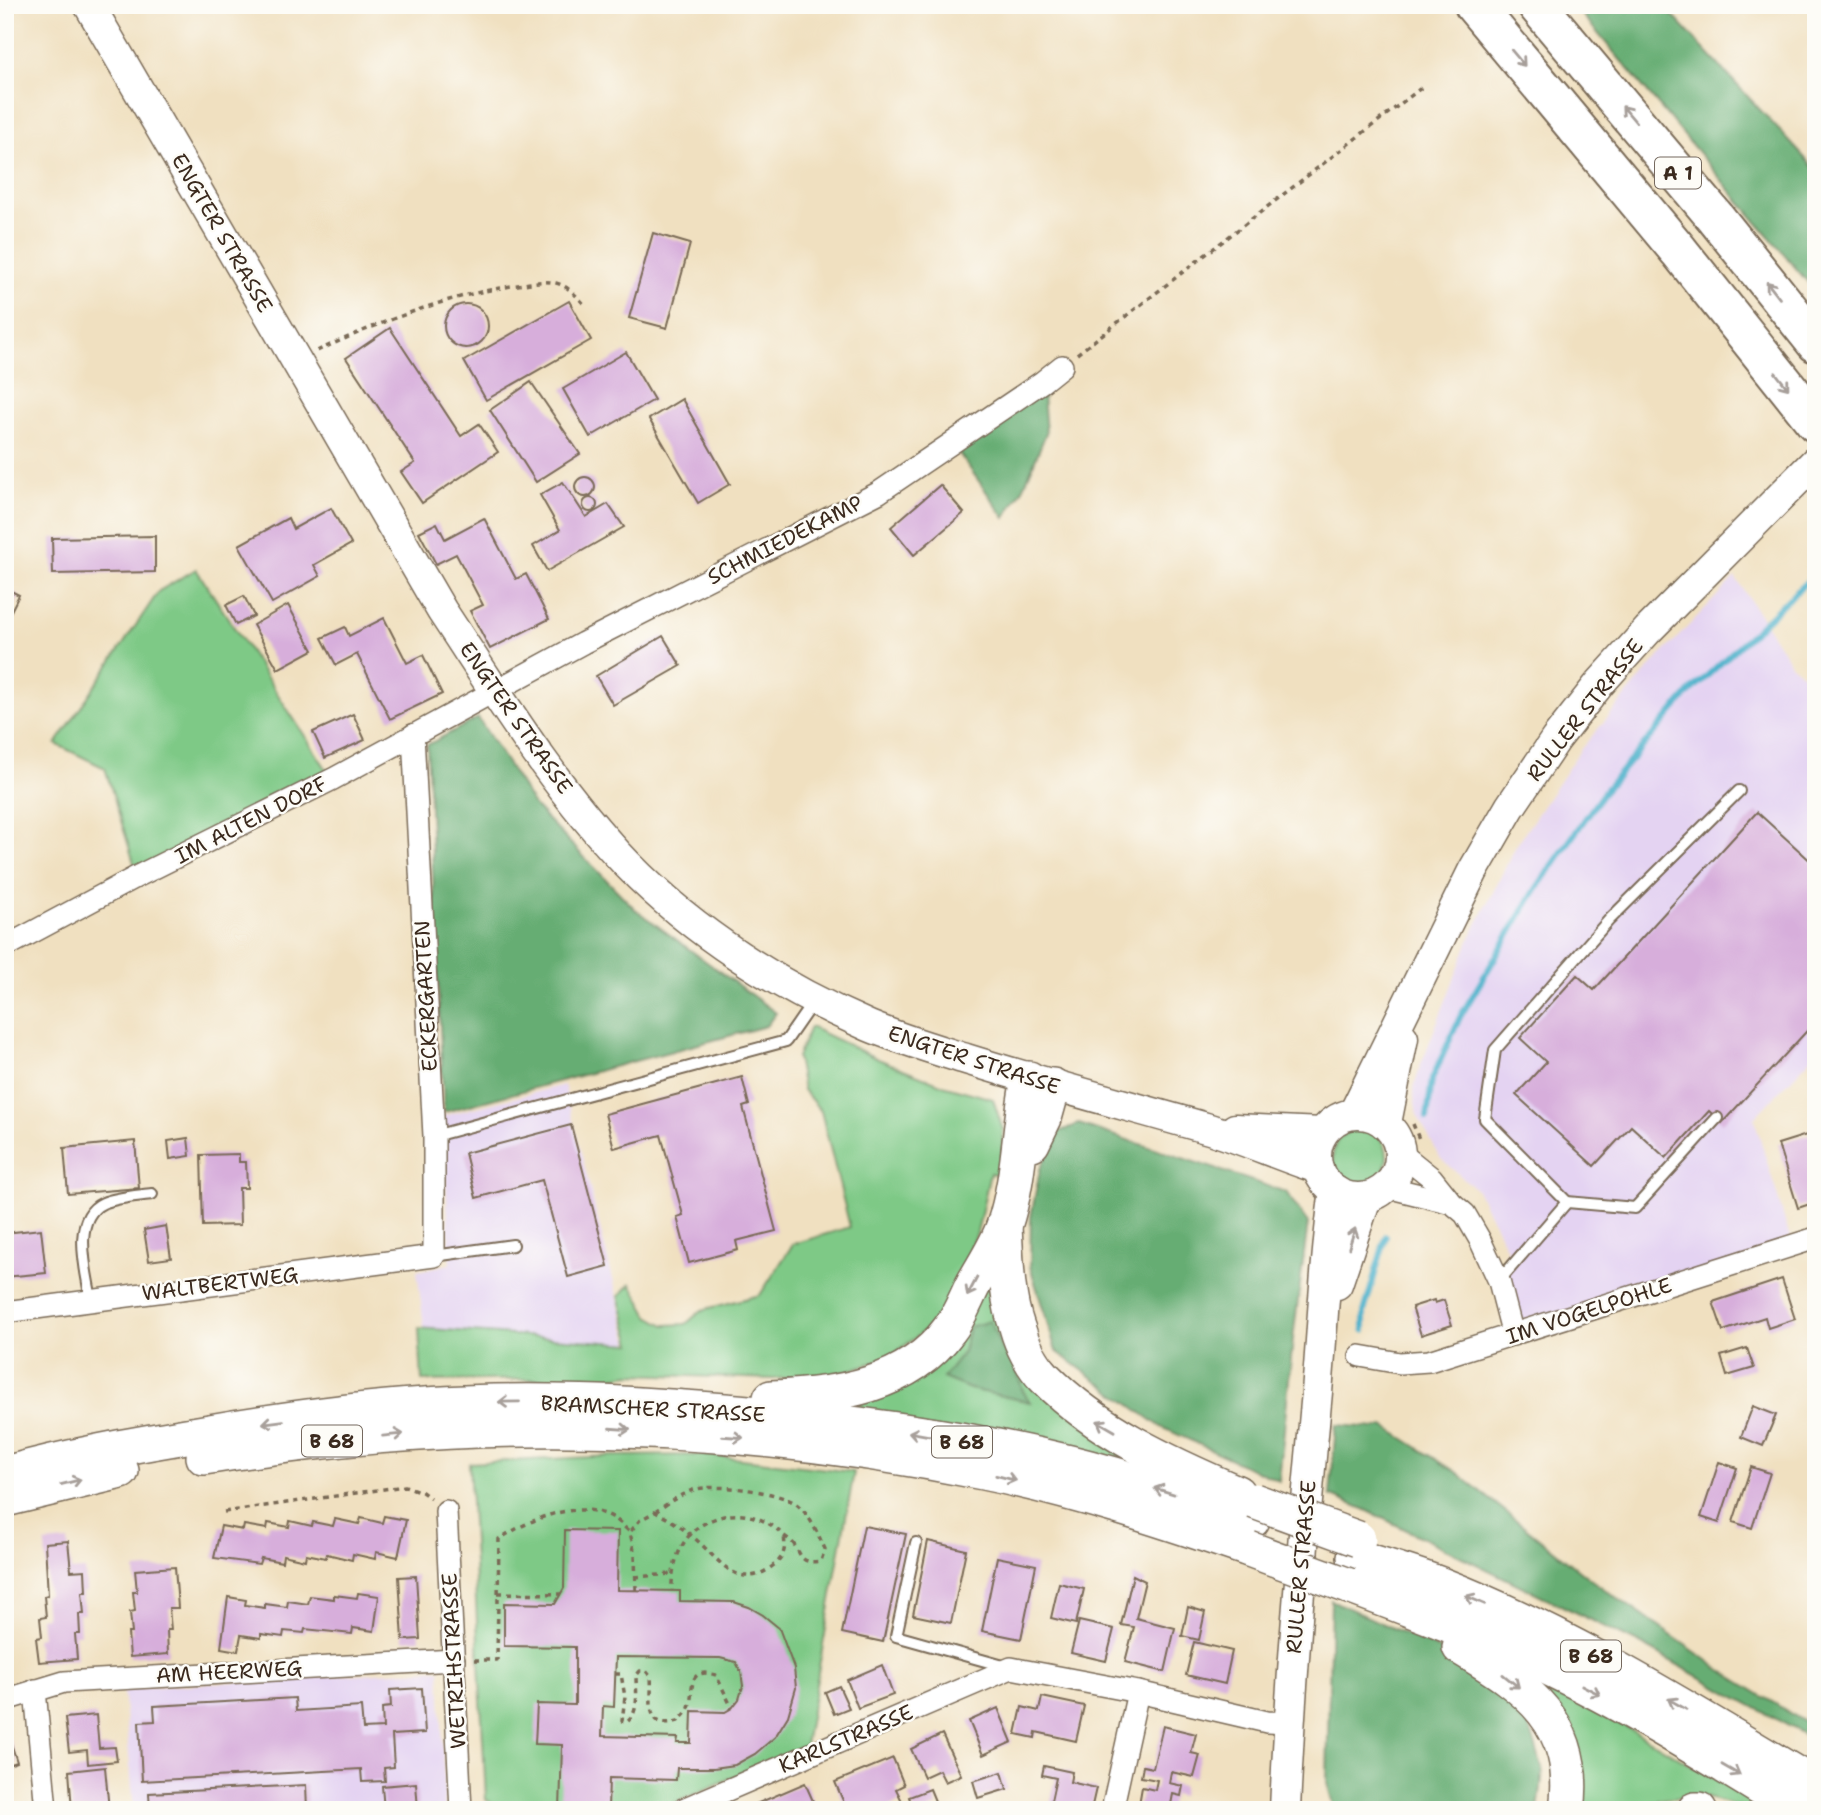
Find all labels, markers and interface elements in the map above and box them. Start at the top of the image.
one-way arrow [1510,48,1526,66]
one-way arrow [1621,105,1637,123]
street label: ENGTER STRASSE [165,148,279,318]
road number: A 1 [1655,158,1701,188]
one-way arrow [1766,281,1781,299]
one-way arrow [1775,371,1790,389]
street label: SCHMIEDEKAMP [702,489,868,591]
street label: RULLER STRASSE [1520,633,1650,787]
street label: ENGTER STRASSE [453,636,579,800]
street label: IM ALTEN DORF [170,770,332,870]
street label: ECKERGARTEN [408,920,444,1072]
street label: ENGTER STRASSE [884,1019,1064,1101]
one-way arrow [1347,1227,1359,1249]
street label: WALTBERTWEG [140,1260,300,1307]
street label: IM VOGELPOHLE [1502,1271,1676,1351]
one-way arrow [965,1276,978,1297]
street label: BRAMSCHER STRASSE [540,1389,766,1429]
one-way arrow [498,1395,521,1409]
one-way arrow [262,1415,285,1428]
one-way arrow [1096,1419,1117,1432]
one-way arrow [608,1423,631,1436]
road number: B 68 [302,1426,362,1456]
road number: B 68 [932,1426,992,1458]
one-way arrow [908,1427,931,1440]
one-way arrow [381,1428,404,1441]
one-way arrow [721,1431,744,1444]
one-way arrow [994,1472,1017,1485]
one-way arrow [60,1475,82,1488]
street label: RULLER STRASSE [1279,1479,1323,1655]
one-way arrow [1153,1484,1175,1497]
street label: WETRIHSTRASSE [435,1572,473,1750]
one-way arrow [1465,1593,1486,1606]
road number: B 68 [1561,1640,1621,1672]
street label: AM HEERWEG [155,1654,303,1690]
one-way arrow [1501,1674,1519,1689]
one-way arrow [1580,1683,1600,1697]
one-way arrow [1668,1697,1688,1711]
street label: KARLSTRASSE [775,1698,917,1780]
one-way arrow [1721,1763,1741,1777]

